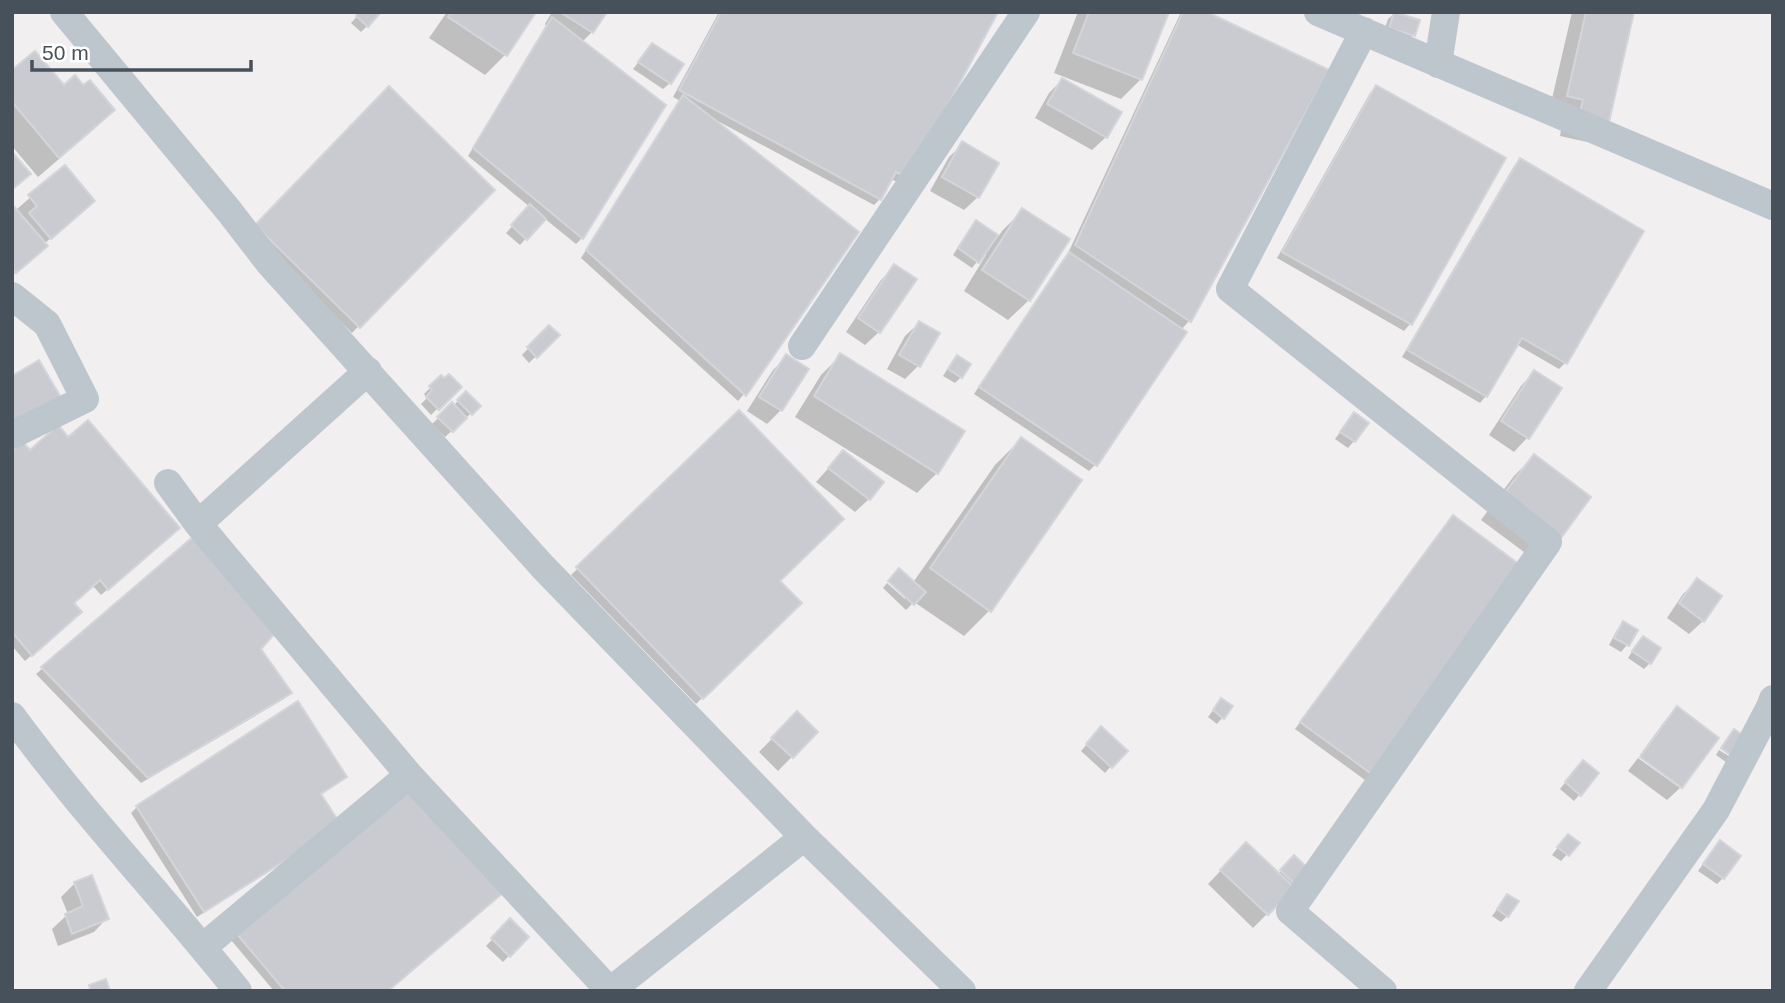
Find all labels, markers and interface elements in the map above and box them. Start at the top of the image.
scale bar [32,28,250,72]
text: 50 m [42,41,89,64]

